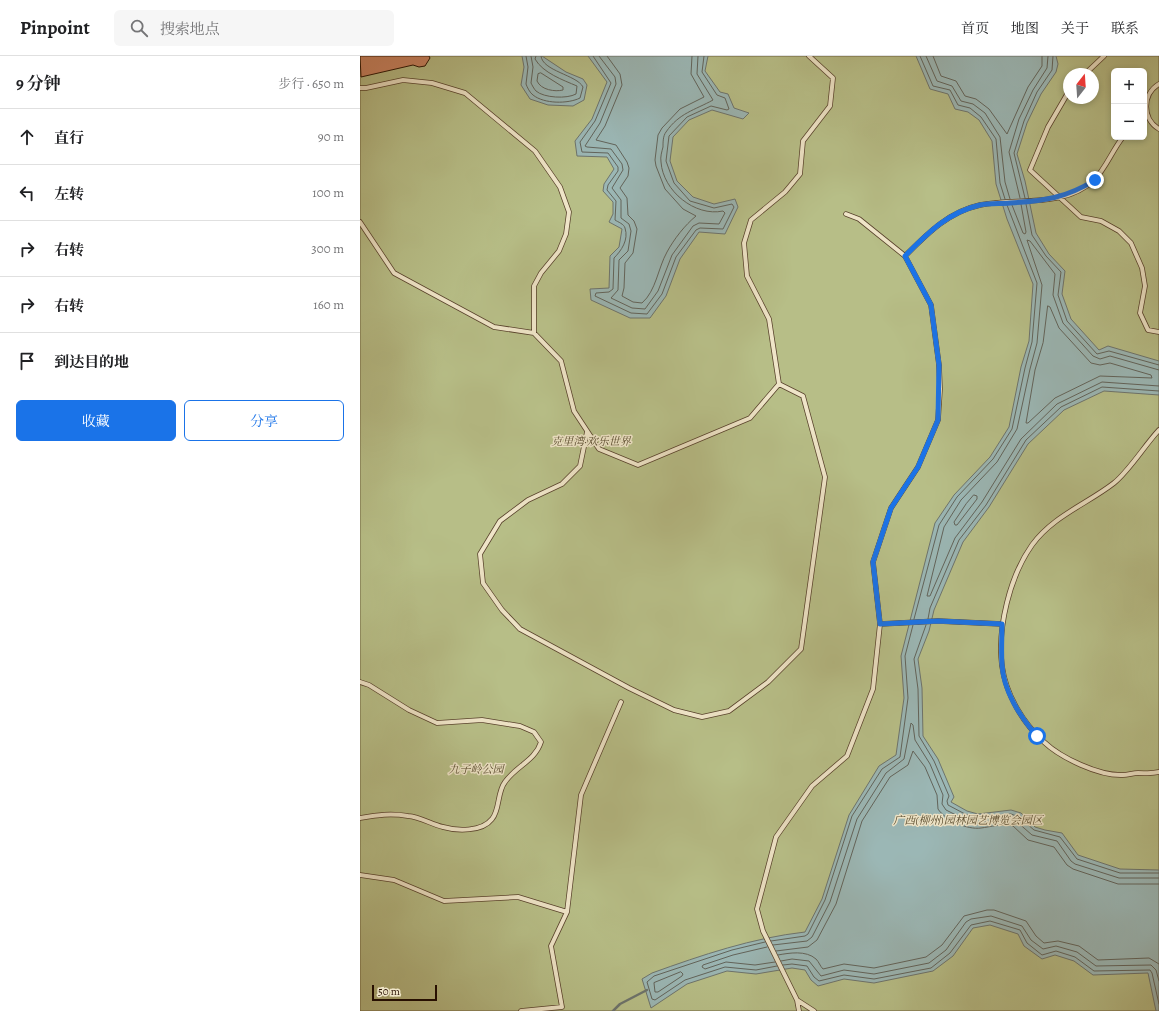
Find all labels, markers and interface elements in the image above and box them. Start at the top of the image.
search box [114,10,394,46]
text: Pinpoint [20,15,90,41]
icon: search [128,17,150,39]
text: 搜索地点 [160,19,220,39]
text: 首页 [961,19,989,38]
text: 地图 [1011,19,1039,38]
text: 关于 [1061,19,1089,38]
text: 联系 [1111,19,1139,38]
north arrow [1063,68,1099,104]
map controls [1111,68,1147,140]
button: + [1111,68,1147,104]
text: 9 分钟 [16,72,61,95]
text: 步行 · 650 m [278,75,344,92]
button: − [1111,104,1147,140]
icon: ahead [16,126,38,148]
text: 直行 [54,128,84,148]
text: 90 m [318,128,344,145]
route end [1086,171,1104,189]
icon: left [16,182,38,204]
text: 左转 [54,184,84,204]
text: 100 m [312,184,344,201]
icon: right [16,238,38,260]
text: 右转 [54,240,84,260]
text: 300 m [311,240,344,257]
icon: right [16,294,38,316]
text: 右转 [54,296,84,316]
text: 160 m [313,296,344,313]
icon: arrive [16,350,38,372]
text: 到达目的地 [54,352,129,372]
button: 收藏 [16,400,176,441]
button: 分享 [184,400,344,441]
park label: 克里湾·欢乐世界 [551,434,632,449]
route start [1028,727,1046,745]
park label: 九子岭公园 [449,762,505,777]
park label: 广西(柳州)园林园艺博览会园区 [893,813,1045,828]
scale bar [372,983,437,1002]
text: 50 m [378,984,400,999]

